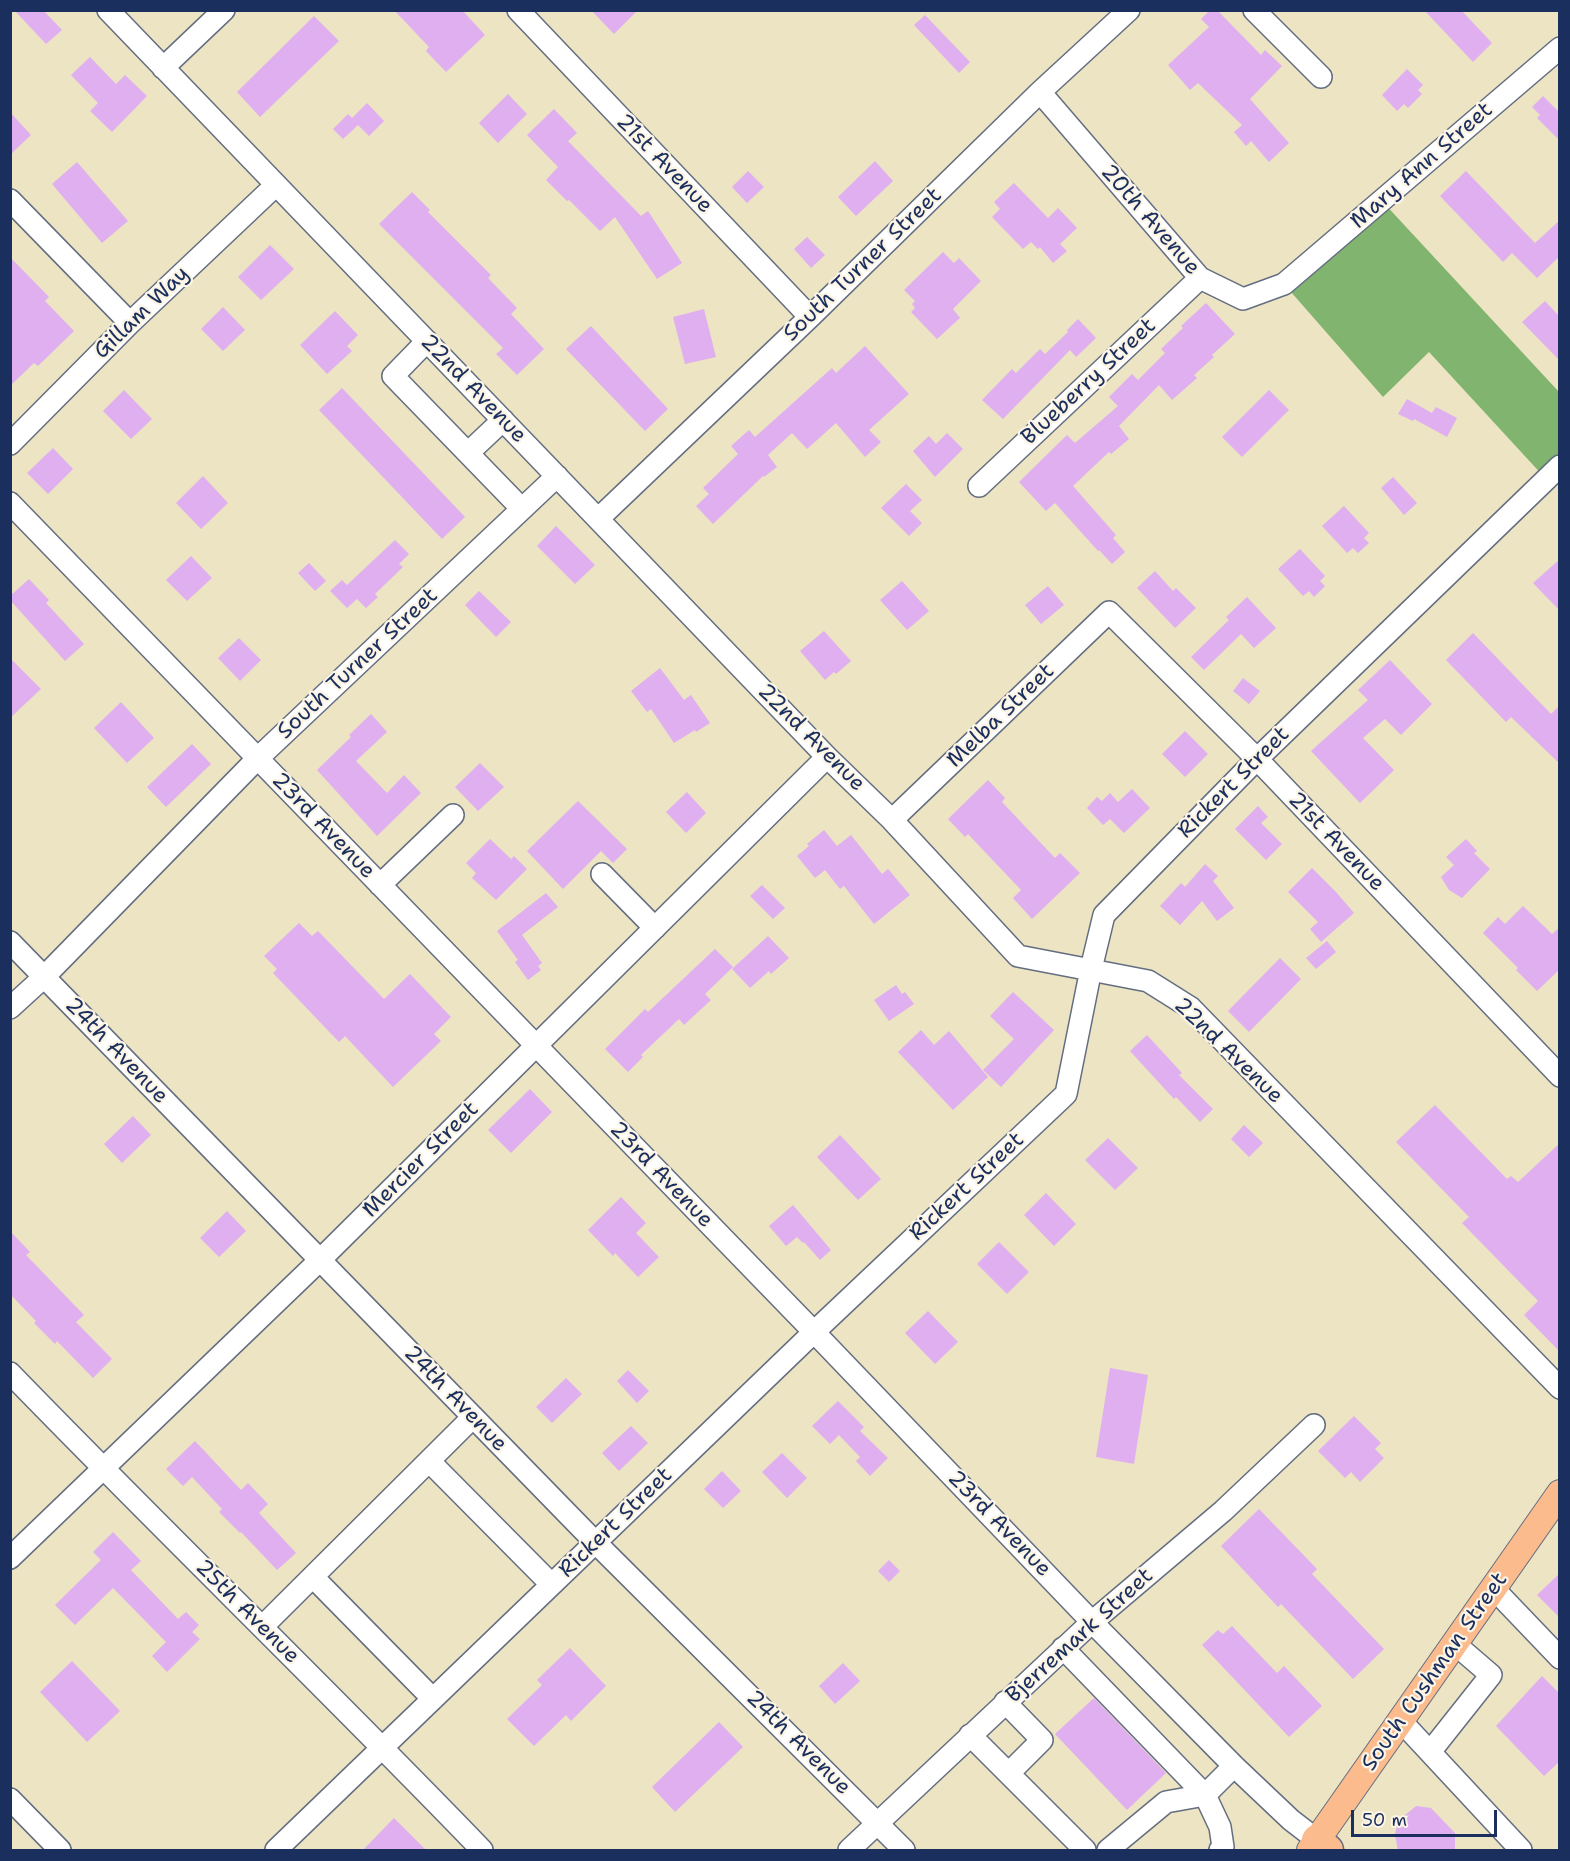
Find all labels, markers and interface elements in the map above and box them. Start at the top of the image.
street label: Mary Ann Street [1346,97,1498,235]
street label: 21st Avenue [610,109,718,219]
street label: 20th Avenue [1095,159,1205,281]
street label: South Turner Street [778,183,948,347]
street label: Gillam Way [89,261,195,365]
street label: Blueberry Street [1016,313,1162,451]
street label: 22nd Avenue [414,329,532,449]
street label: South Turner Street [272,583,444,745]
street label: Melba Street [942,658,1060,774]
street label: 22nd Avenue [752,679,870,797]
street label: Rickert Street [1173,722,1295,844]
street label: 23rd Avenue [266,767,380,885]
street label: 21st Avenue [1282,787,1390,897]
street label: 24th Avenue [59,992,173,1110]
street label: 22nd Avenue [1168,992,1288,1110]
street label: Mercier Street [358,1097,484,1223]
street label: 23rd Avenue [604,1116,718,1234]
street label: Rickert Street [904,1127,1030,1247]
street label: 24th Avenue [398,1340,512,1458]
street label: Rickert Street [554,1462,678,1584]
street label: 23rd Avenue [942,1465,1056,1583]
street label: 25th Avenue [189,1554,305,1670]
street label: Bjerremark Street [1001,1563,1159,1709]
street label: South Cushman Street [1356,1568,1514,1776]
street label: 24th Avenue [740,1685,856,1801]
scale bar [1354,1798,1500,1836]
text: 50 m [1362,1808,1407,1832]

